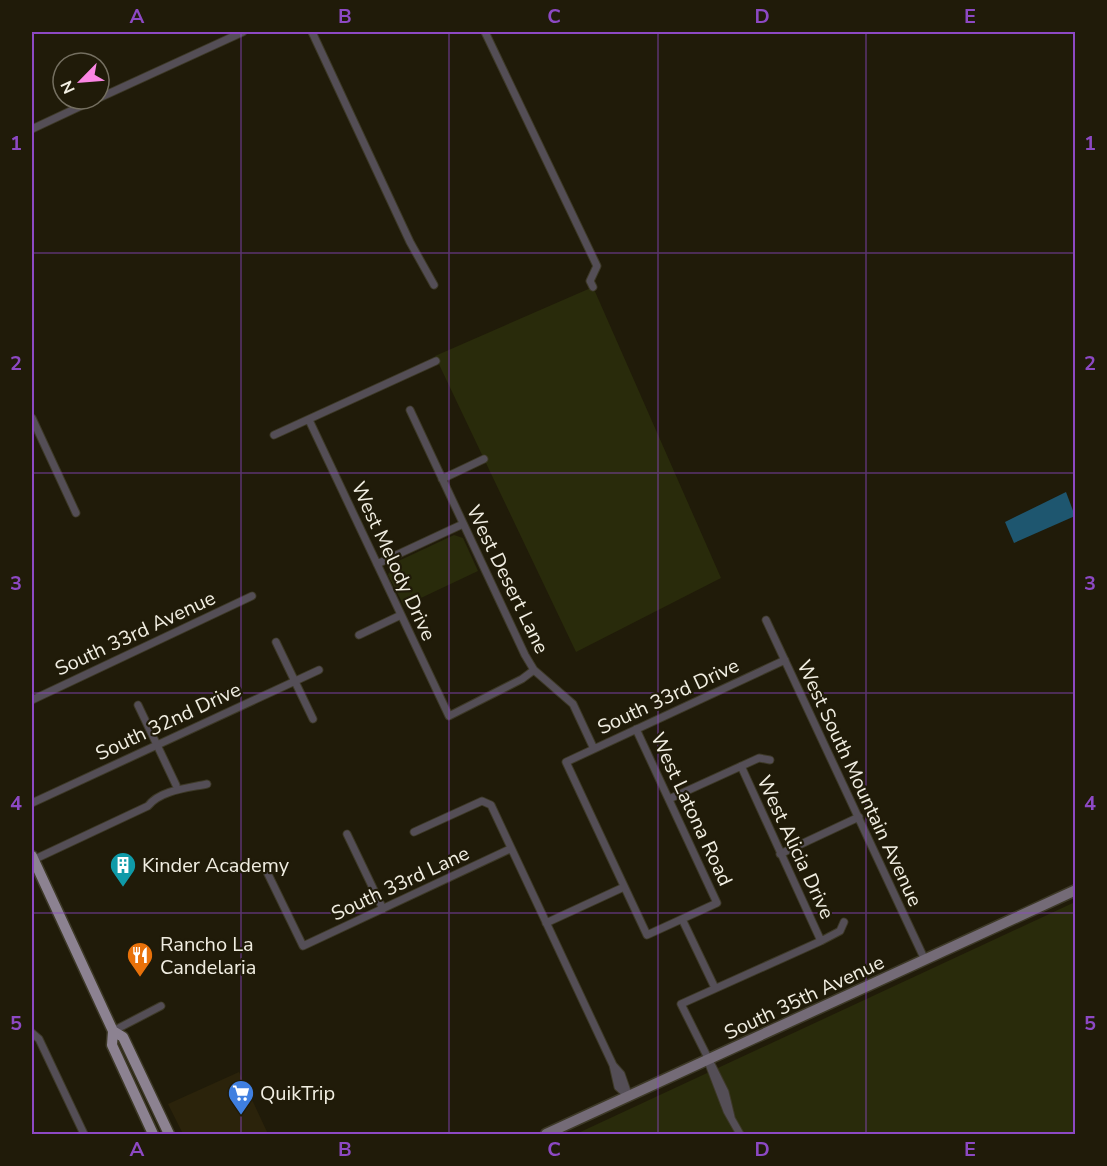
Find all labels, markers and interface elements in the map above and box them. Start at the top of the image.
text: A [130,3,145,30]
text: B [338,3,352,30]
text: C [547,3,561,30]
text: D [754,3,770,30]
text: E [964,3,976,30]
north arrow [51,51,111,111]
text: N [56,77,81,97]
text: 1 [10,130,22,157]
text: 1 [1084,130,1096,157]
text: 2 [10,350,22,377]
text: 2 [1084,350,1096,377]
street label: West Melody Drive [345,477,442,645]
street label: West Desert Lane [460,500,555,658]
text: 3 [10,570,22,597]
text: 3 [1084,570,1096,597]
street label: South 33rd Avenue [51,584,220,682]
street label: South 33rd Drive [593,652,743,741]
street label: West South Mountain Avenue [790,656,929,911]
street label: South 32nd Drive [91,676,245,767]
street label: West Latona Road [644,728,739,890]
street label: West Alicia Drive [750,771,841,923]
text: 4 [10,790,22,817]
text: 4 [1084,790,1096,817]
street label: South 33rd Lane [327,840,474,927]
building icon: Kinder Academy [108,850,138,888]
place label: Kinder Academy [142,852,290,879]
place label: Rancho La Candelaria [160,931,256,981]
restaurant icon: Rancho La Candelaria [125,940,155,978]
street label: South 35th Avenue [720,949,889,1046]
text: 5 [10,1010,22,1037]
text: 5 [1084,1010,1096,1037]
supermarket icon: QuikTrip [226,1078,256,1116]
place label: QuikTrip [260,1080,335,1107]
text: A [130,1136,145,1163]
text: B [338,1136,352,1163]
text: C [547,1136,561,1163]
text: D [754,1136,770,1163]
text: E [964,1136,976,1163]

